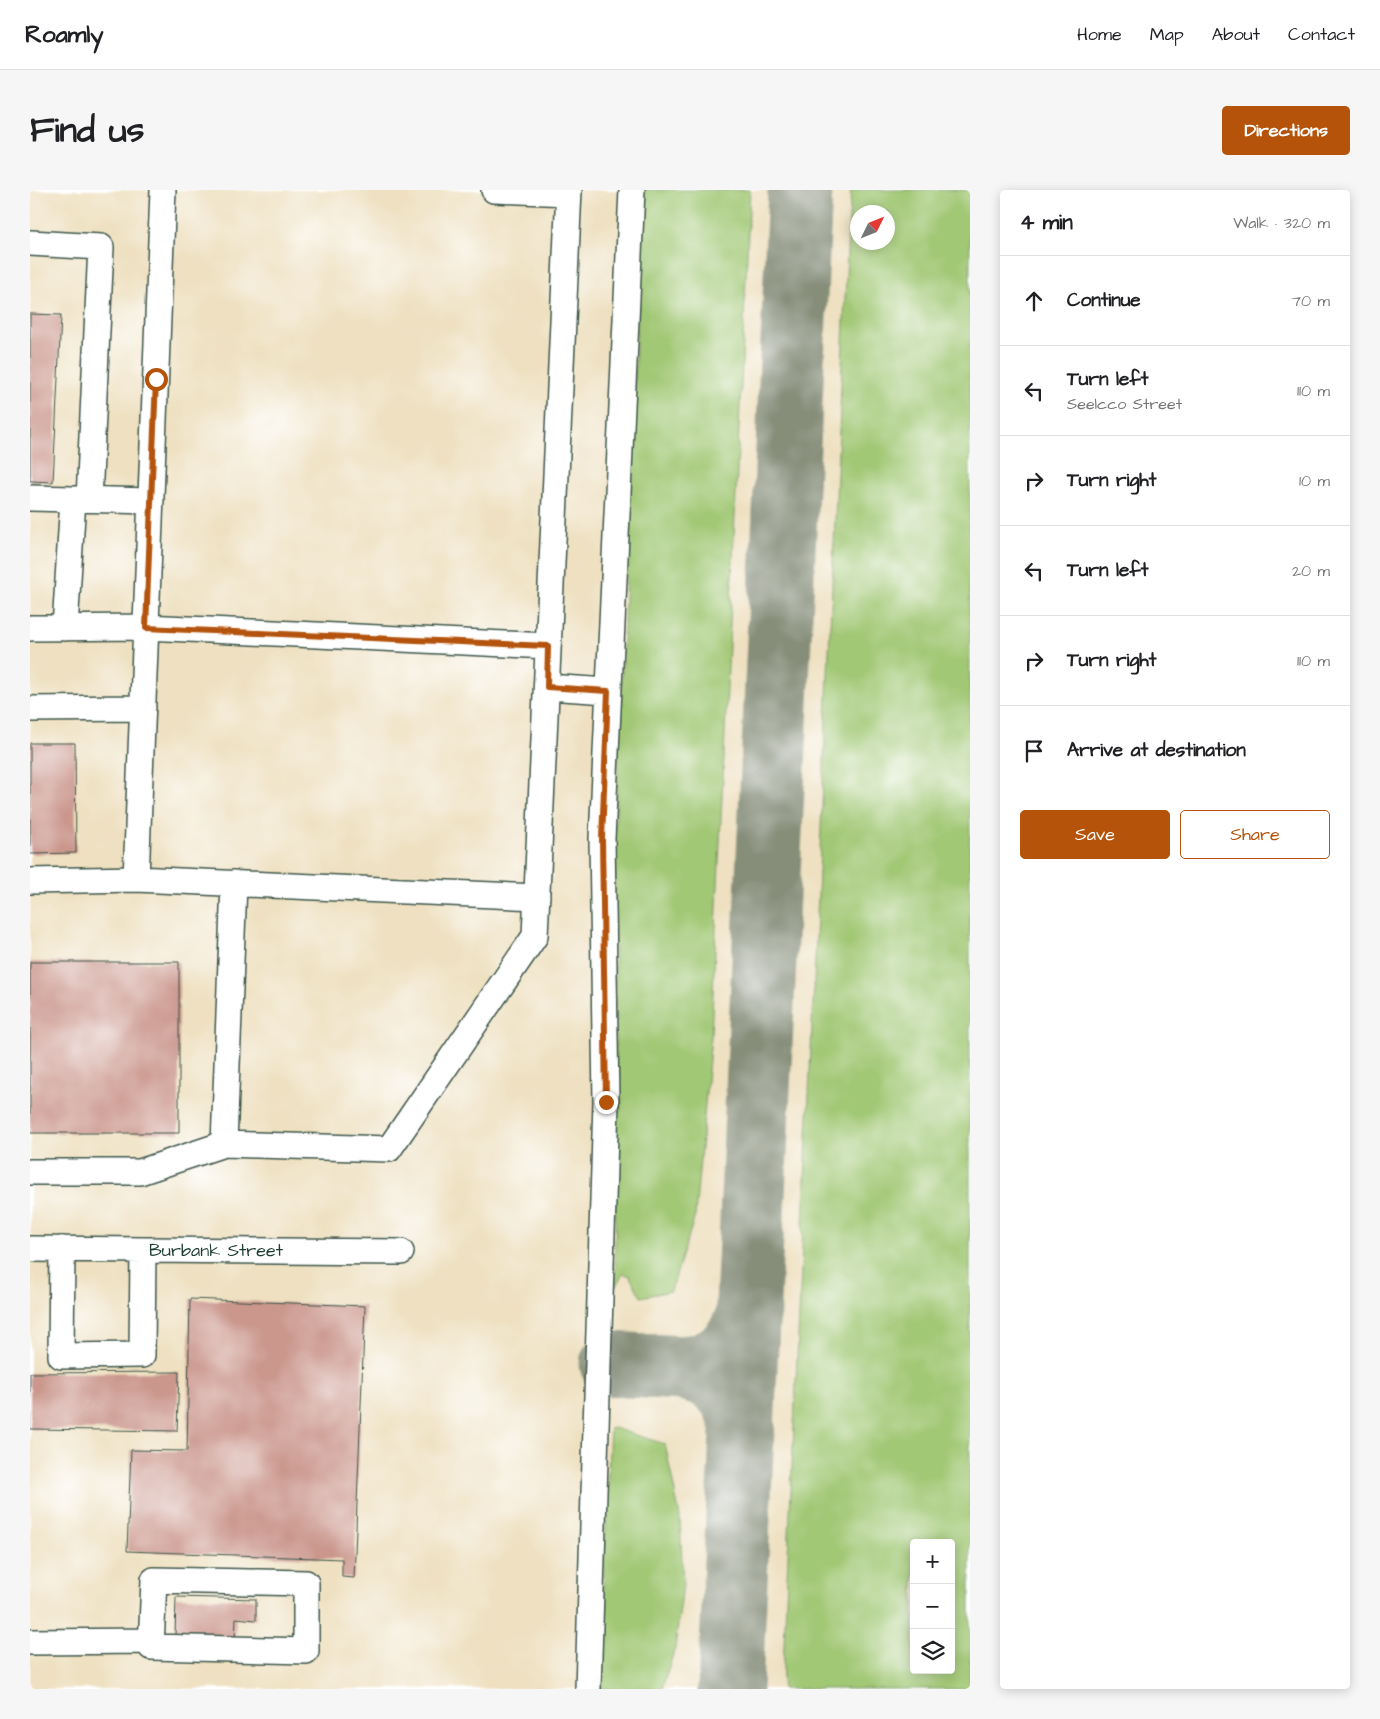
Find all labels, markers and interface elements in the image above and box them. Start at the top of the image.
text: Roamly [25,18,103,52]
text: Home [1077,22,1122,47]
text: Map [1150,22,1184,47]
text: About [1212,22,1260,47]
text: Contact [1288,22,1355,47]
text: Find us [30,106,144,155]
button: Directions [1222,106,1350,155]
north arrow [850,205,895,250]
text: 4 min [1020,208,1073,237]
text: Walk · 320 m [1233,212,1330,234]
icon: ahead [1020,287,1048,315]
text: Continue [1067,287,1141,314]
text: 70 m [1291,290,1330,312]
text: Turn left [1067,366,1148,393]
route start [145,368,168,391]
icon: left [1020,377,1048,405]
text: 110 m [1297,380,1330,402]
text: Seelcco Street [1067,393,1182,415]
icon: right [1020,467,1048,495]
text: Turn right [1067,467,1156,494]
text: 10 m [1299,470,1330,492]
icon: left [1020,557,1048,585]
text: Turn left [1067,557,1148,584]
text: 20 m [1292,560,1330,582]
icon: right [1020,647,1048,675]
text: Turn right [1067,647,1156,674]
text: 110 m [1297,650,1330,672]
icon: arrive [1020,737,1048,765]
text: Arrive at destination [1067,737,1246,764]
button: Save [1020,810,1170,859]
button: Share [1180,810,1330,859]
route end [595,1091,618,1114]
street label: Burbank Street [149,1238,284,1263]
map controls [910,1539,955,1674]
button: + [910,1539,955,1584]
button: − [910,1584,955,1629]
button: layers [910,1629,955,1674]

